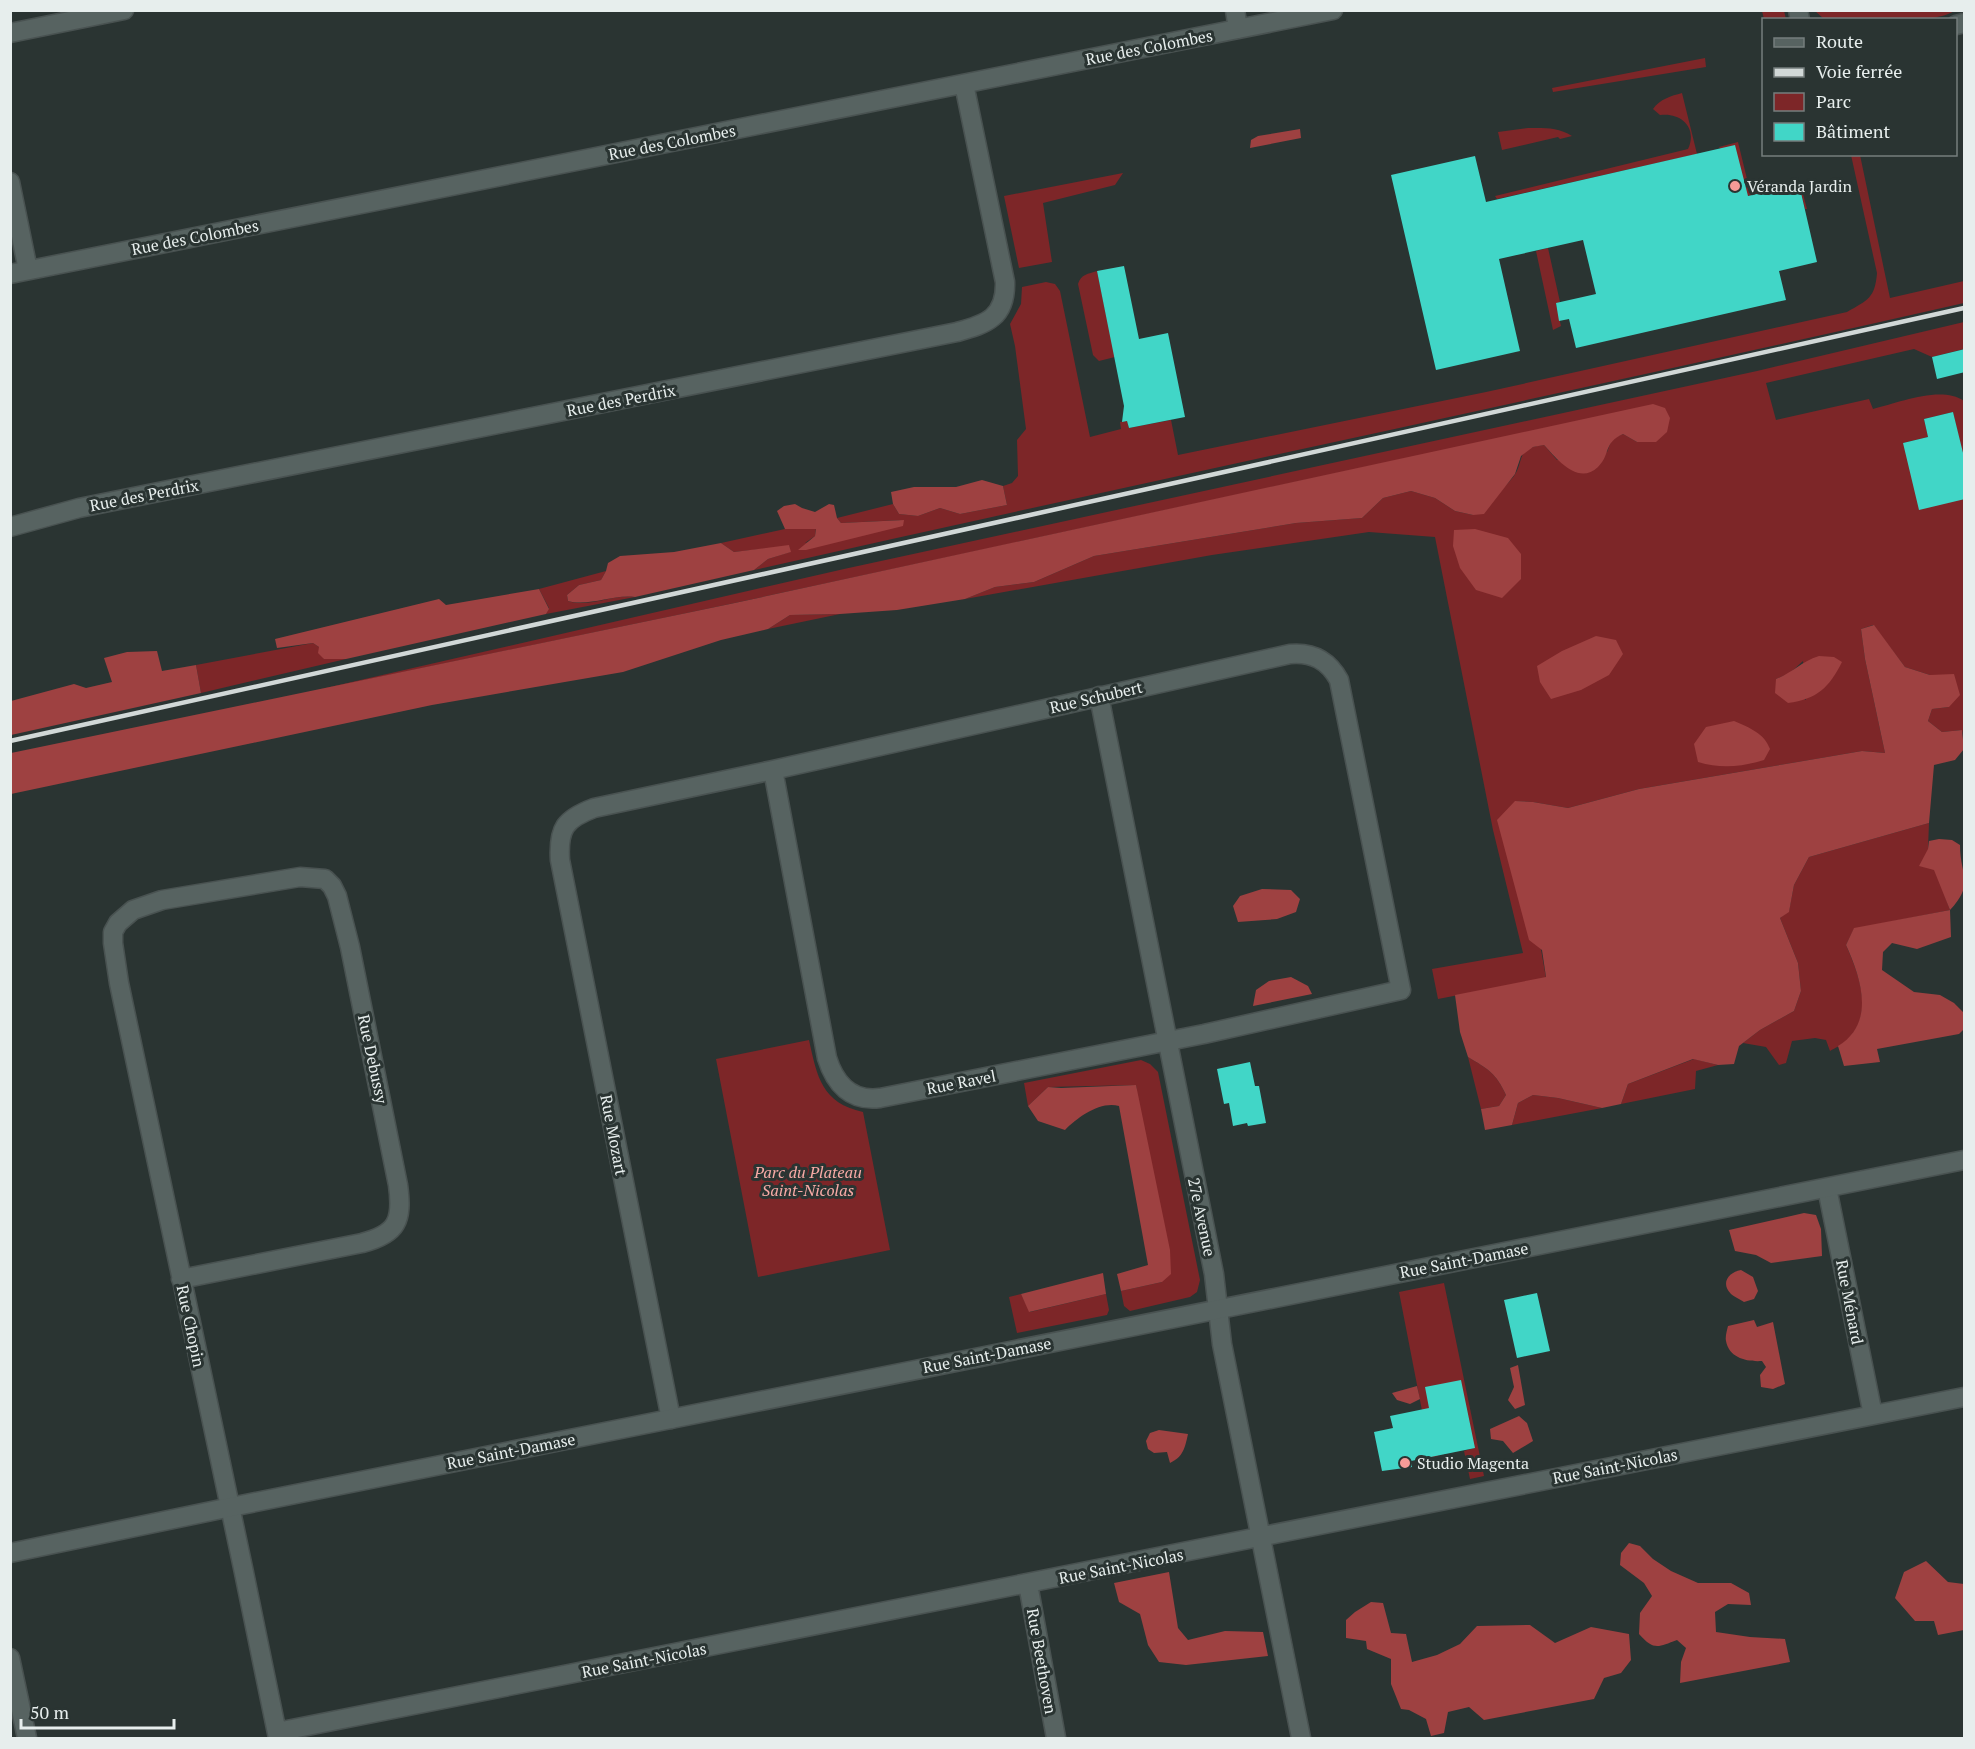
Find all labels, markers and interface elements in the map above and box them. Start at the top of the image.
legend [1762,18,1957,156]
street label: Rue des Colombes [1084,24,1214,70]
text: Route [1816,29,1863,53]
text: Voie ferrée [1816,59,1902,83]
text: Parc [1816,89,1851,113]
street label: Rue des Colombes [607,119,737,165]
text: Bâtiment [1816,119,1891,143]
place label: Véranda Jardin [1747,175,1852,197]
marker: Véranda Jardin [1728,179,1742,193]
street label: Rue des Colombes [130,214,260,260]
street label: Rue des Perdrix [565,379,678,421]
street label: Rue des Perdrix [88,474,201,516]
street label: Rue Schubert [1047,676,1145,718]
street label: Rue Debussy [353,1012,393,1106]
street label: Rue Ravel [924,1064,998,1100]
street label: Rue Mozart [595,1093,633,1177]
park label: Parc du Plateau Saint-Nicolas [753,1161,862,1201]
street label: 27e Avenue [1183,1175,1221,1259]
street label: Rue Saint-Damase [1398,1237,1530,1283]
street label: Rue Ménard [1831,1258,1869,1346]
street label: Rue Chopin [172,1283,211,1369]
street label: Rue Saint-Damase [921,1332,1053,1378]
street label: Rue Saint-Damase [445,1428,577,1474]
street label: Rue Saint-Nicolas [1551,1443,1679,1489]
place label: Studio Magenta [1417,1452,1529,1474]
marker: Studio Magenta [1398,1456,1412,1470]
street label: Rue Saint-Nicolas [1057,1543,1185,1589]
street label: Rue Beethoven [1022,1607,1062,1716]
street label: Rue Saint-Nicolas [580,1637,708,1683]
scale bar [21,1692,174,1730]
text: 50 m [30,1700,70,1724]

